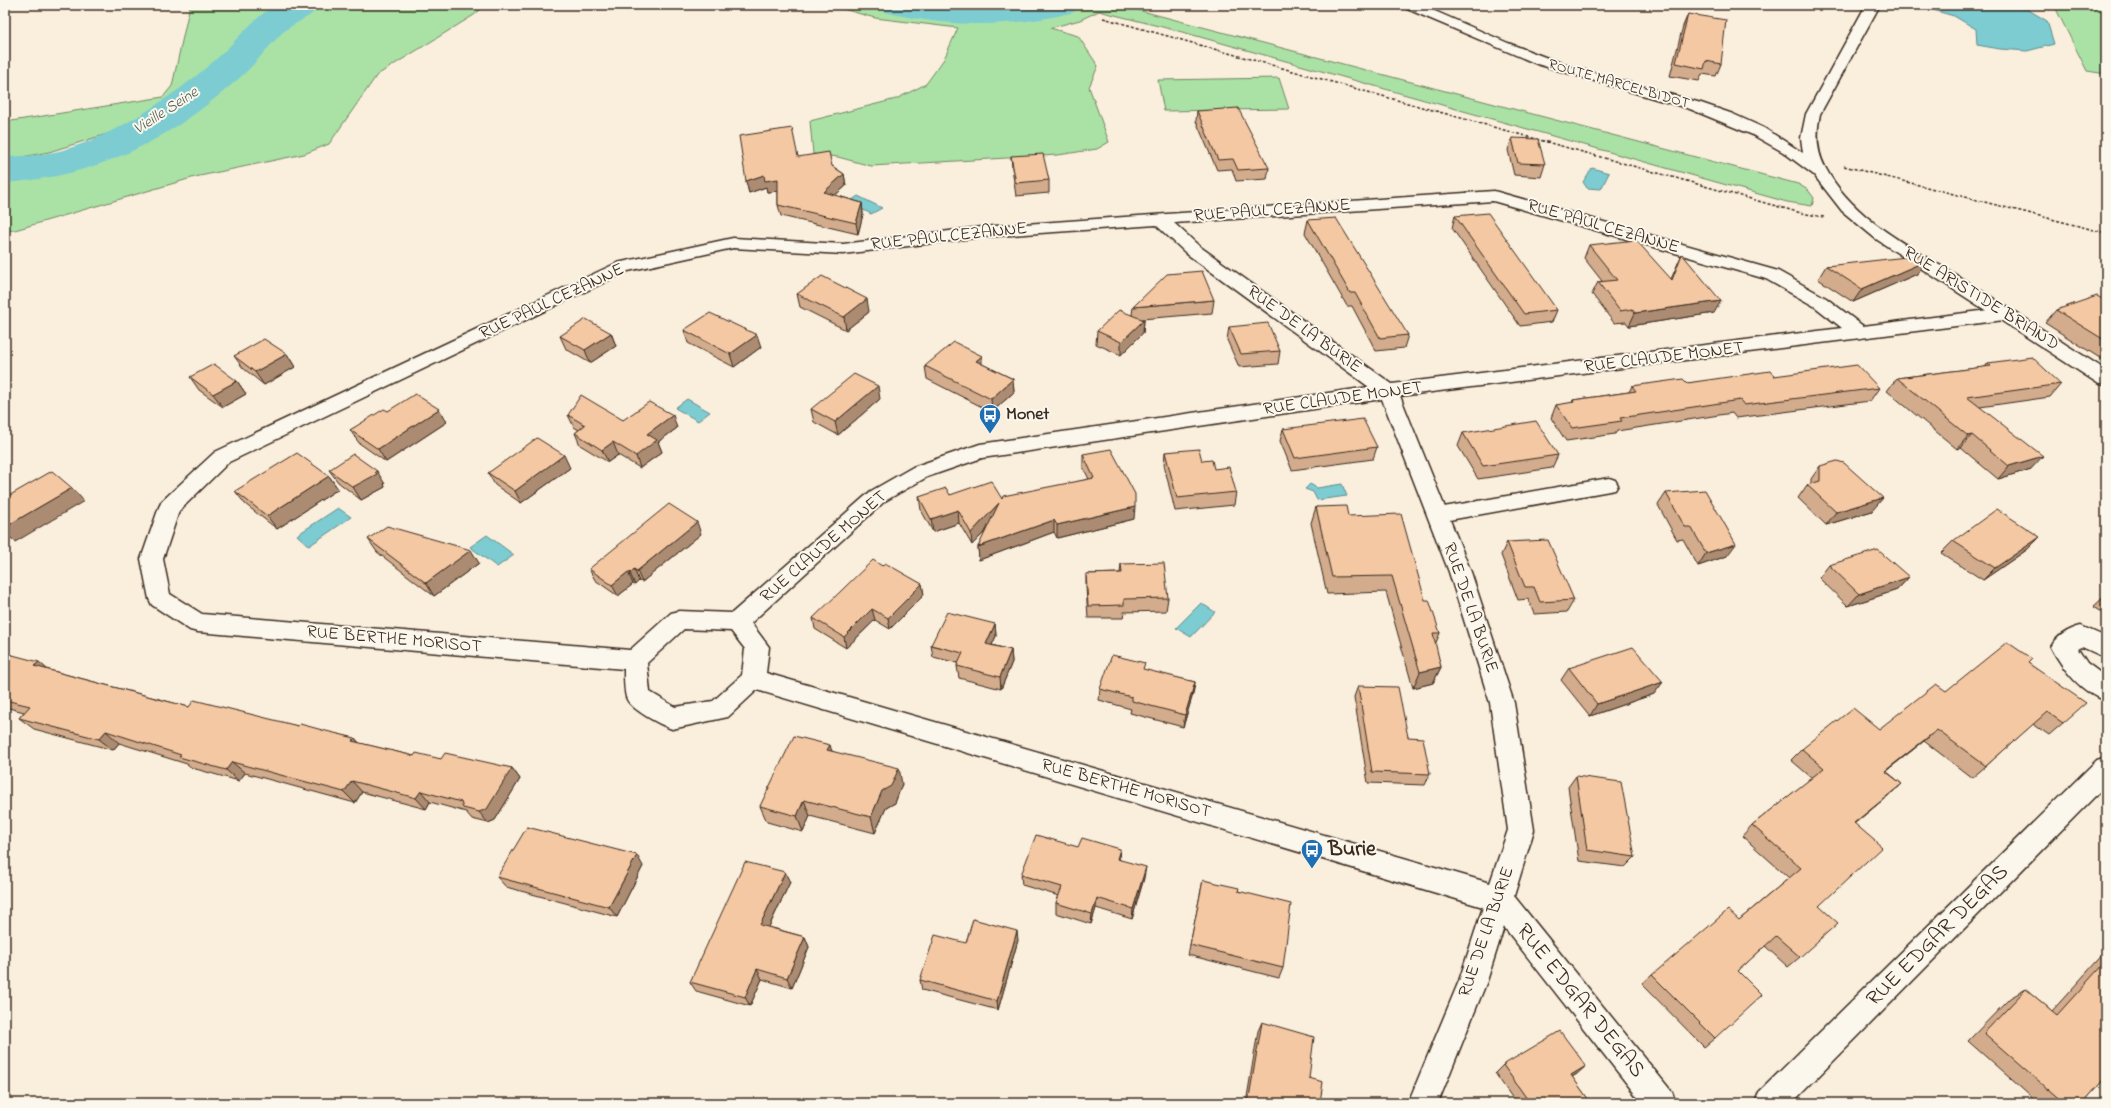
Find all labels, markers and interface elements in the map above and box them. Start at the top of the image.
street label: ROUTE MARCEL BIDOT [1546,53,1692,115]
water label: Vieille Seine [129,81,204,141]
street label: RUE PAUL CEZANNE [1193,193,1351,229]
street label: RUE PAUL CEZANNE [1524,193,1682,261]
street label: RUE PAUL CEZANNE [870,216,1029,258]
street label: RUE ARISTIDE BRIAND [1898,240,2064,358]
street label: RUE PAUL CEZANNE [475,257,629,347]
street label: RUE DE LA BURIE [1241,279,1367,381]
street label: RUE CLAUDE MONET [1583,335,1745,381]
street label: RUE CLAUDE MONET [1262,375,1424,423]
bus stop icon: Monet [977,402,1003,435]
place label: Monet [1006,402,1050,428]
street label: RUE CLAUDE MONET [755,485,893,609]
street label: RUE DE LA BURIE [1436,539,1504,677]
street label: RUE BERTHE MORISOT [305,619,483,661]
street label: RUE BERTHE MORISOT [1038,752,1214,826]
place label: Burie [1327,834,1377,866]
bus stop icon: Burie [1299,837,1325,870]
street label: RUE EDGAR DEGAS [1859,857,2017,1015]
street label: RUE DE LA BURIE [1453,863,1521,1001]
street label: RUE EDGAR DEGAS [1508,917,1652,1085]

